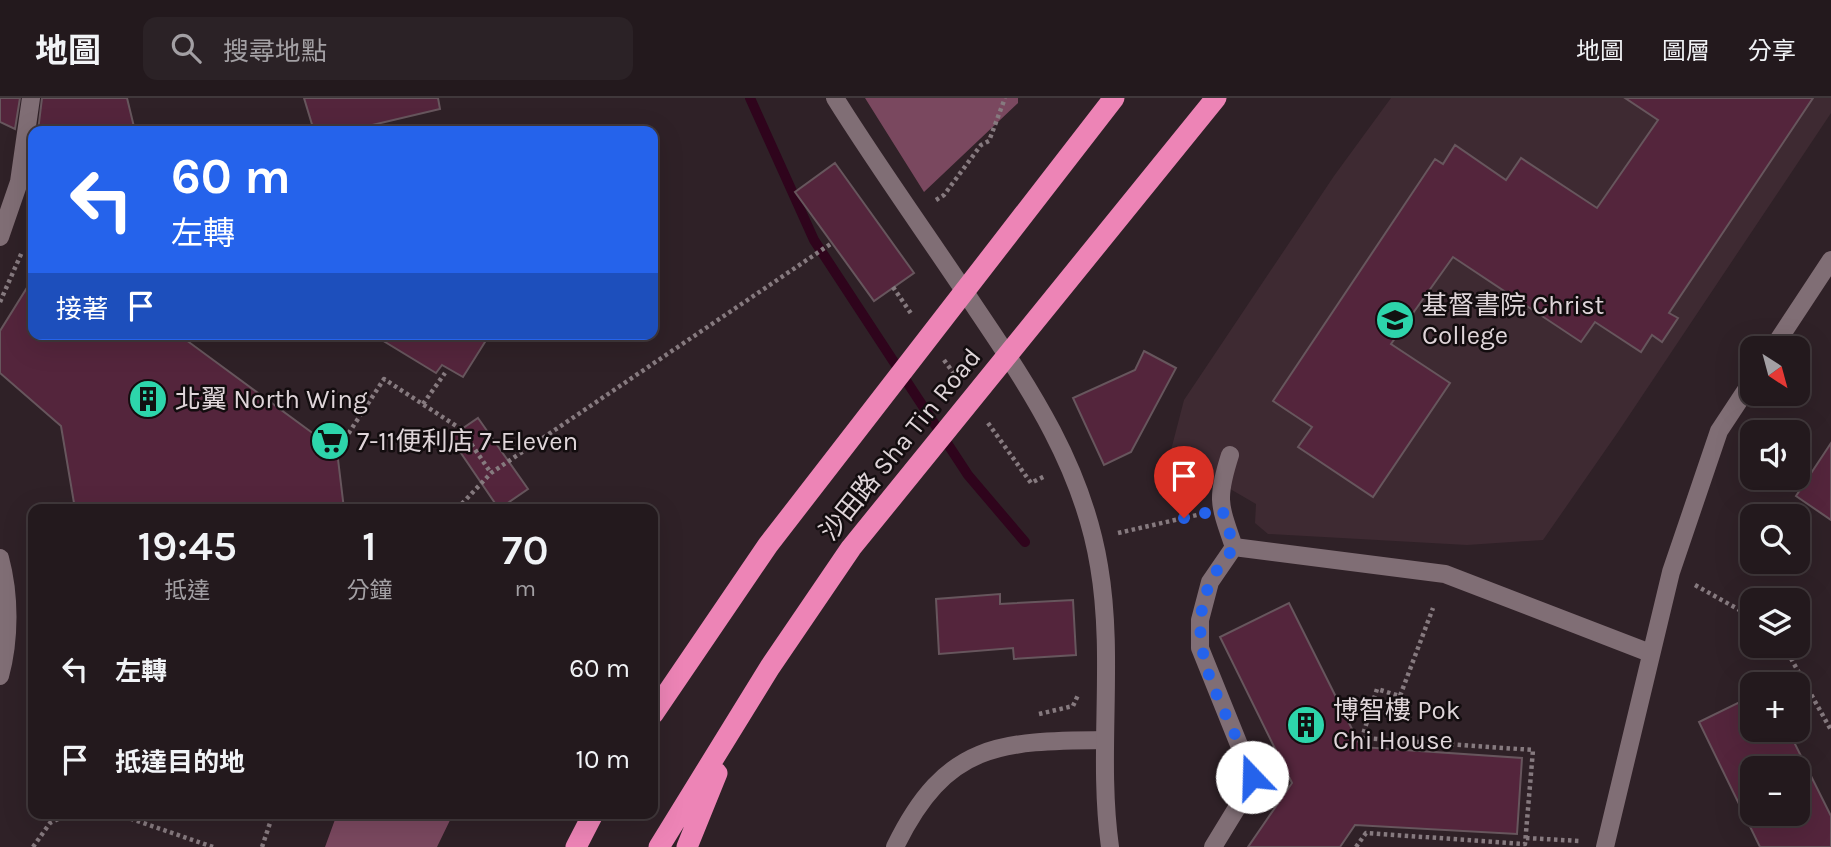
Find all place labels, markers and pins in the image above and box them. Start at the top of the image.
place label: 基督書院 Christ College [1422,290,1605,351]
school or university icon: 基督書院 Christ College [1374,299,1416,341]
building icon: 北翼 North Wing [127,378,169,420]
place label: 北翼 North Wing [175,384,368,415]
supermarket icon: 7-11便利店 7-Eleven [309,420,351,462]
place label: 7-11便利店 7-Eleven [357,426,578,457]
pin [1154,446,1214,518]
place label: 博智樓 Pok Chi House [1333,695,1460,756]
building icon: 博智樓 Pok Chi House [1285,704,1327,746]

